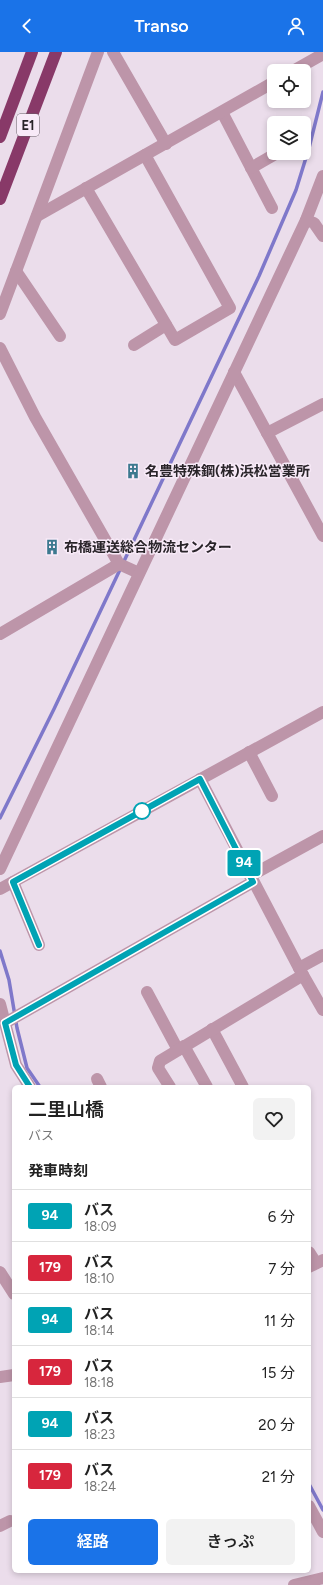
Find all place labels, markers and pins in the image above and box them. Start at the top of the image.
building icon: 名豊特殊鋼(株)浜松営業所 [124,462,142,480]
place label: 名豊特殊鋼(株)浜松営業所 [145,463,310,480]
building icon: 布橋運送総合物流センター [43,538,61,556]
place label: 布橋運送総合物流センター [64,539,232,556]
unlabelled marker [133,802,151,820]

